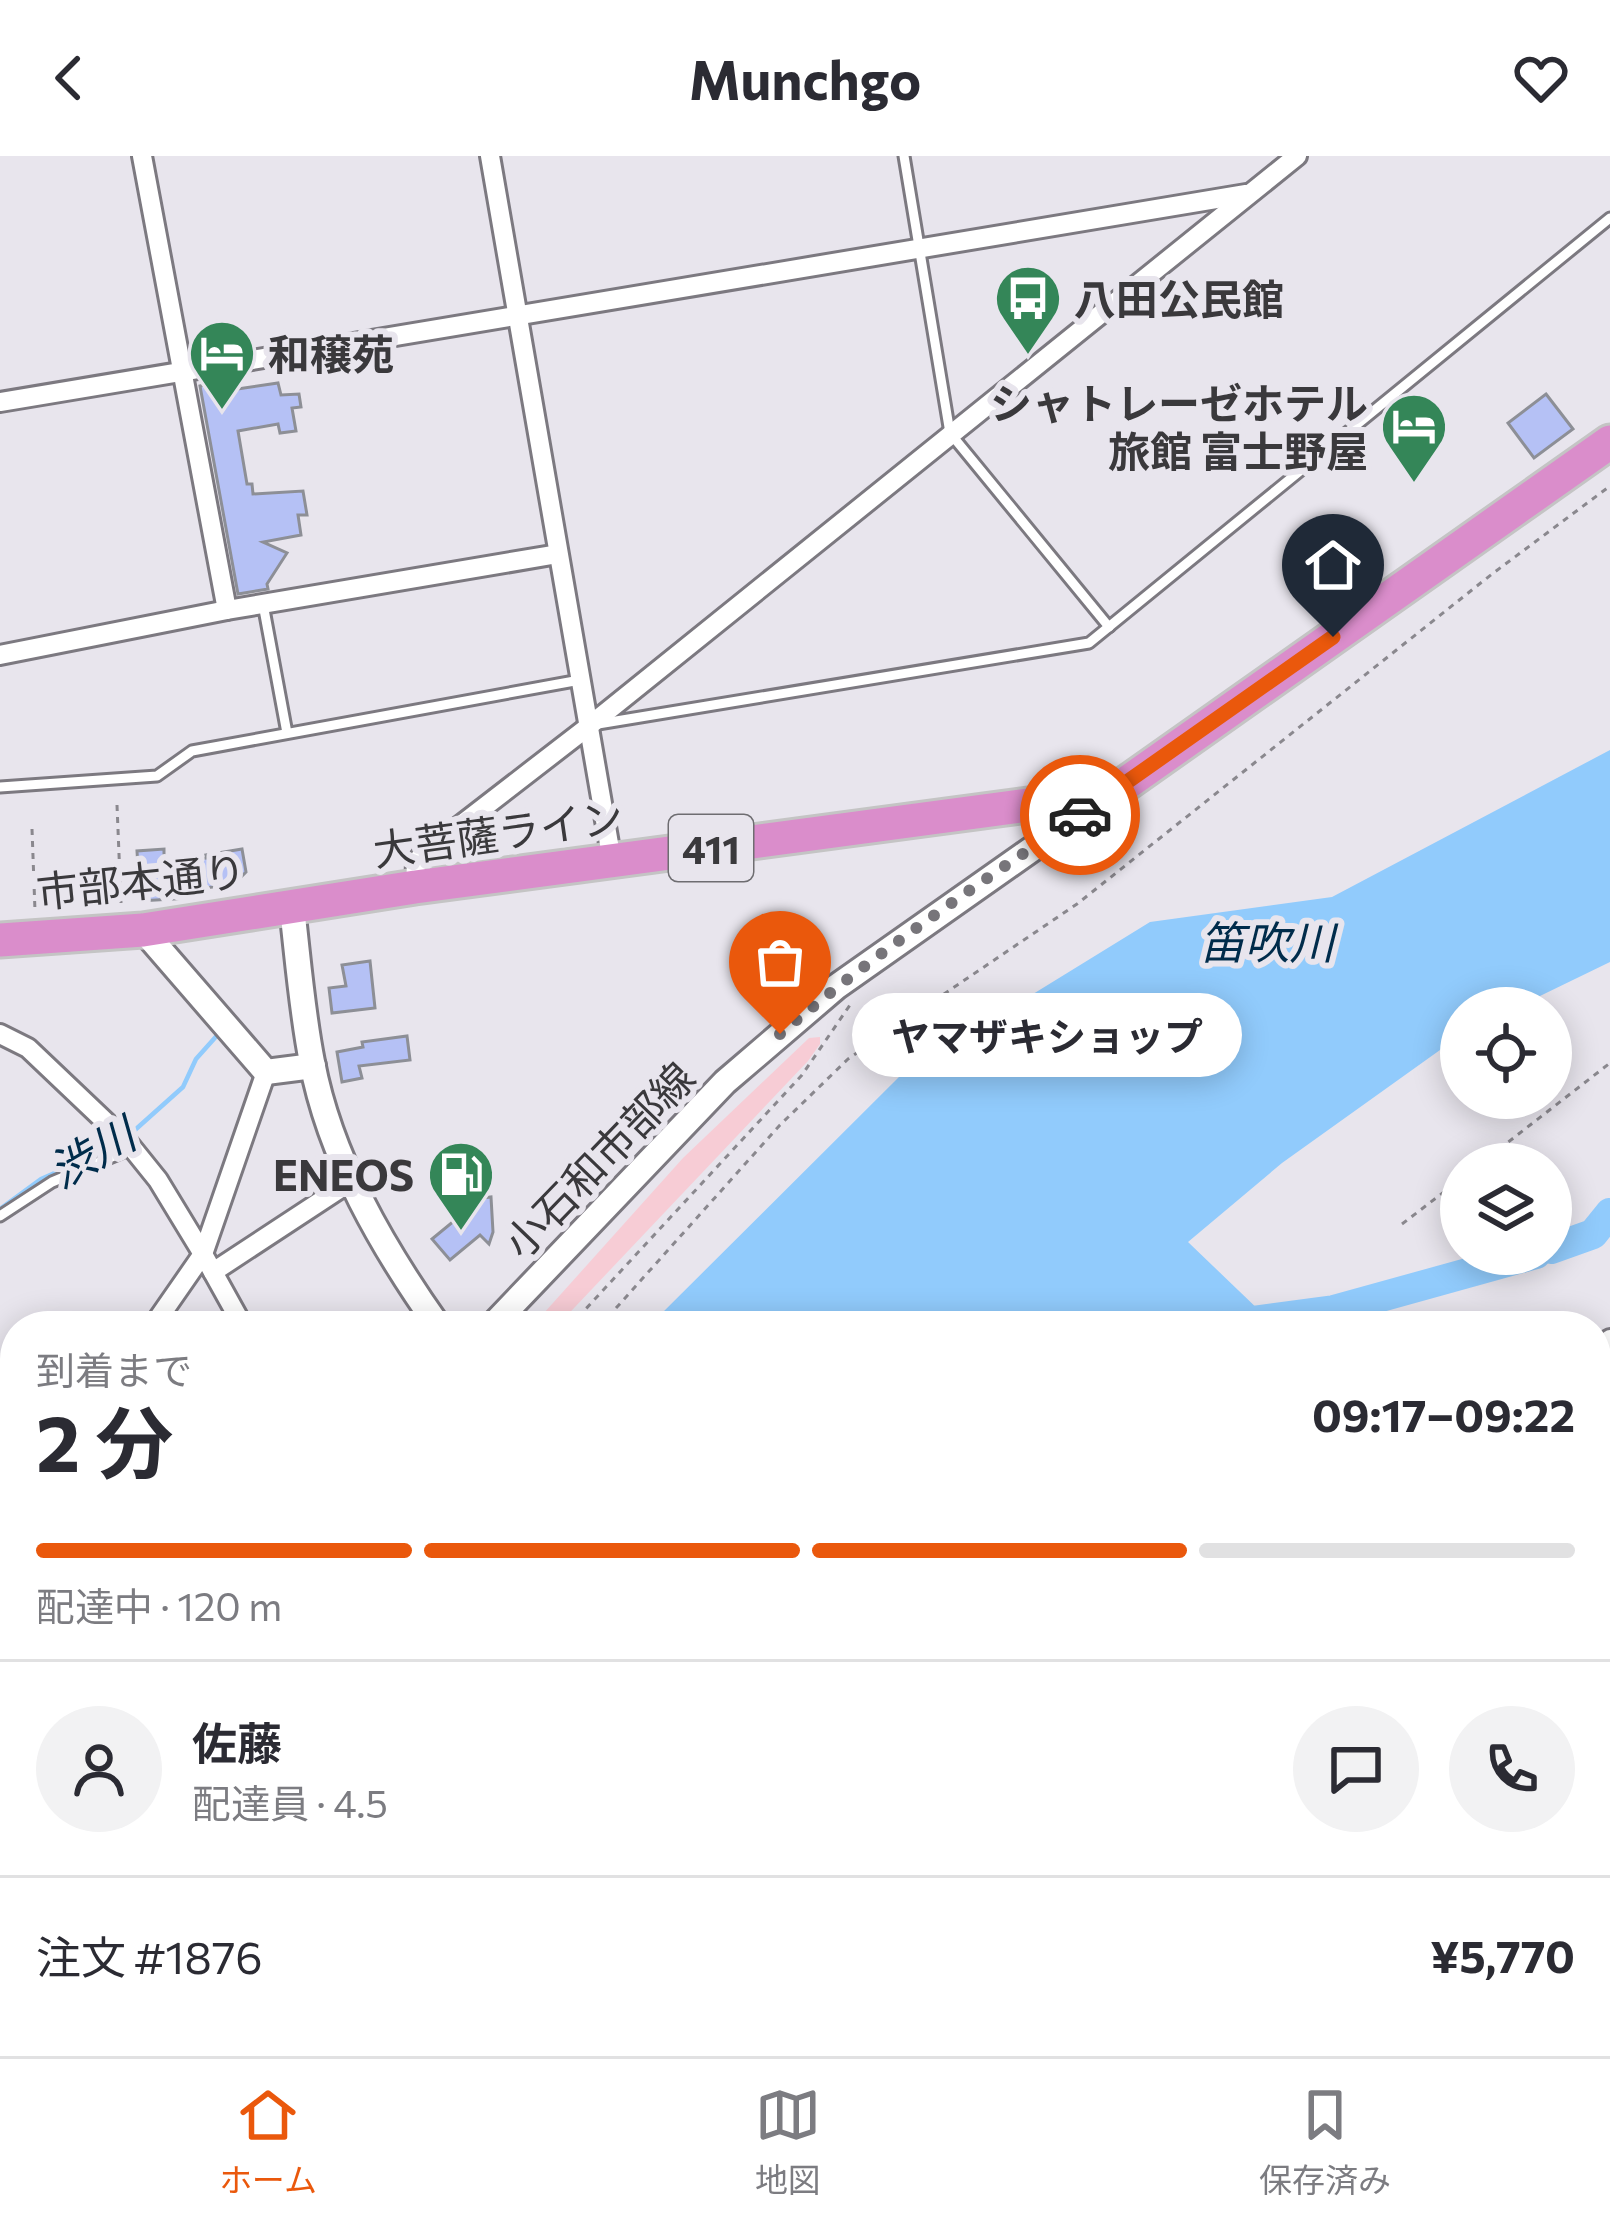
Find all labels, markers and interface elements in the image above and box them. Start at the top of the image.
icon: back [36,45,102,111]
text: Munchgo [689,45,921,111]
icon: heart [1508,45,1574,111]
bus stop icon: 八田公民館 [993,263,1063,357]
place label: 八田公民館 [1074,272,1284,324]
hotel icon: 和穣苑 [187,318,257,412]
place label: 和穣苑 [268,327,394,379]
place label: シャトレーゼホテル 旅館 富士野屋 [990,376,1368,476]
hotel icon: シャトレーゼホテル 旅館 富士野屋 [1379,391,1449,485]
pin [1282,514,1384,637]
icon: home [1300,532,1366,598]
courier [1020,755,1140,875]
icon: car [1047,782,1113,848]
street label: 大菩薩ライン [370,789,626,875]
road number: 411 [669,815,753,881]
street label: 市部本通り [34,843,248,917]
pin [729,911,831,1034]
water label: 笛吹川 [1199,913,1338,968]
icon: bag [747,929,813,995]
map controls [1440,987,1572,1275]
button: locate [1440,987,1572,1119]
callout: ヤマザキショップ [852,992,1242,1076]
text: ヤマザキショップ [891,1011,1203,1059]
street label: 小石和市部線 [492,1050,704,1268]
water label: 渋川 [38,1103,147,1197]
fuel station icon: ENEOS [426,1139,496,1233]
button: layers [1440,1143,1572,1275]
place label: ENEOS [273,1148,414,1200]
text: 到着まで [36,1345,192,1393]
text: 09:17–09:22 [1312,1386,1575,1441]
text: 2 分 [36,1393,173,1488]
text: 配達中 · 120 m [36,1581,282,1629]
button: person [36,1706,162,1832]
button: chat [1293,1706,1419,1832]
button: phone [1449,1706,1575,1832]
text: 佐藤 [192,1714,282,1769]
text: 配達員 · 4.5 [192,1778,388,1826]
text: ¥5,770 [1430,1927,1575,1982]
text: 注文 #1876 [36,1928,263,1983]
tab: ホーム [219,2082,317,2202]
tab: 地図 [755,2082,821,2202]
tab: 保存済み [1259,2082,1391,2202]

